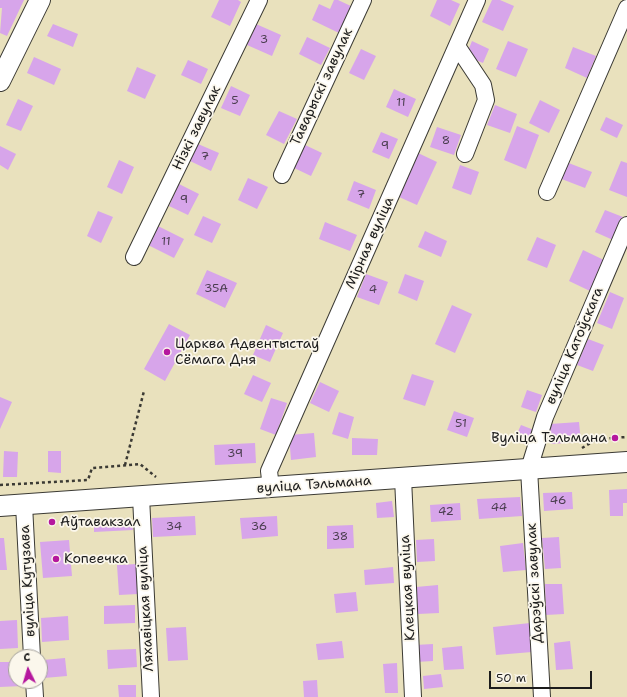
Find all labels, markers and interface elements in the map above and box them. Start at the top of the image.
street label: Таварыскі завулак [287,26,357,148]
house number: 3 [260,33,268,47]
street label: Нізкі завулак [169,83,225,173]
house number: 5 [231,94,239,108]
house number: 11 [396,96,406,110]
house number: 8 [442,134,450,148]
house number: 9 [381,139,389,153]
house number: 7 [201,150,209,164]
house number: 7 [357,188,365,202]
house number: 9 [180,193,188,207]
street label: Мірная вуліца [342,194,398,292]
house number: 11 [161,235,171,249]
house number: 35А [204,282,228,296]
house number: 4 [369,283,377,297]
street label: вуліца Катоўскага [543,285,607,407]
place label: Царква Адвентыстаў Сёмага Дня [175,336,319,368]
marker: Царква Адвентыстаў Сёмага Дня [162,347,172,357]
house number: 51 [455,417,467,431]
place label: Вуліца Тэльмана [491,430,607,446]
marker: Вуліца Тэльмана [610,433,620,443]
house number: 39 [227,447,243,461]
street label: вуліца Тэльмана [256,473,372,497]
house number: 46 [550,494,566,508]
house number: 44 [491,501,507,515]
house number: 42 [438,505,454,519]
place label: Аўтавакзал [60,514,140,530]
marker: Аўтавакзал [47,517,57,527]
house number: 34 [166,520,182,534]
house number: 36 [251,520,267,534]
street label: Дарэўскі завулак [523,522,547,644]
street label: вуліца Кутузава [17,525,39,637]
house number: 38 [332,530,348,544]
street label: Клецкая вуліца [397,535,419,641]
street label: Ляхавіцкая вуліца [134,546,158,672]
place label: Копеечка [64,551,128,567]
marker: Копеечка [51,554,61,564]
north arrow [8,649,48,689]
text: С [23,650,31,665]
scale bar [491,663,594,689]
text: 50 m [496,670,526,686]

